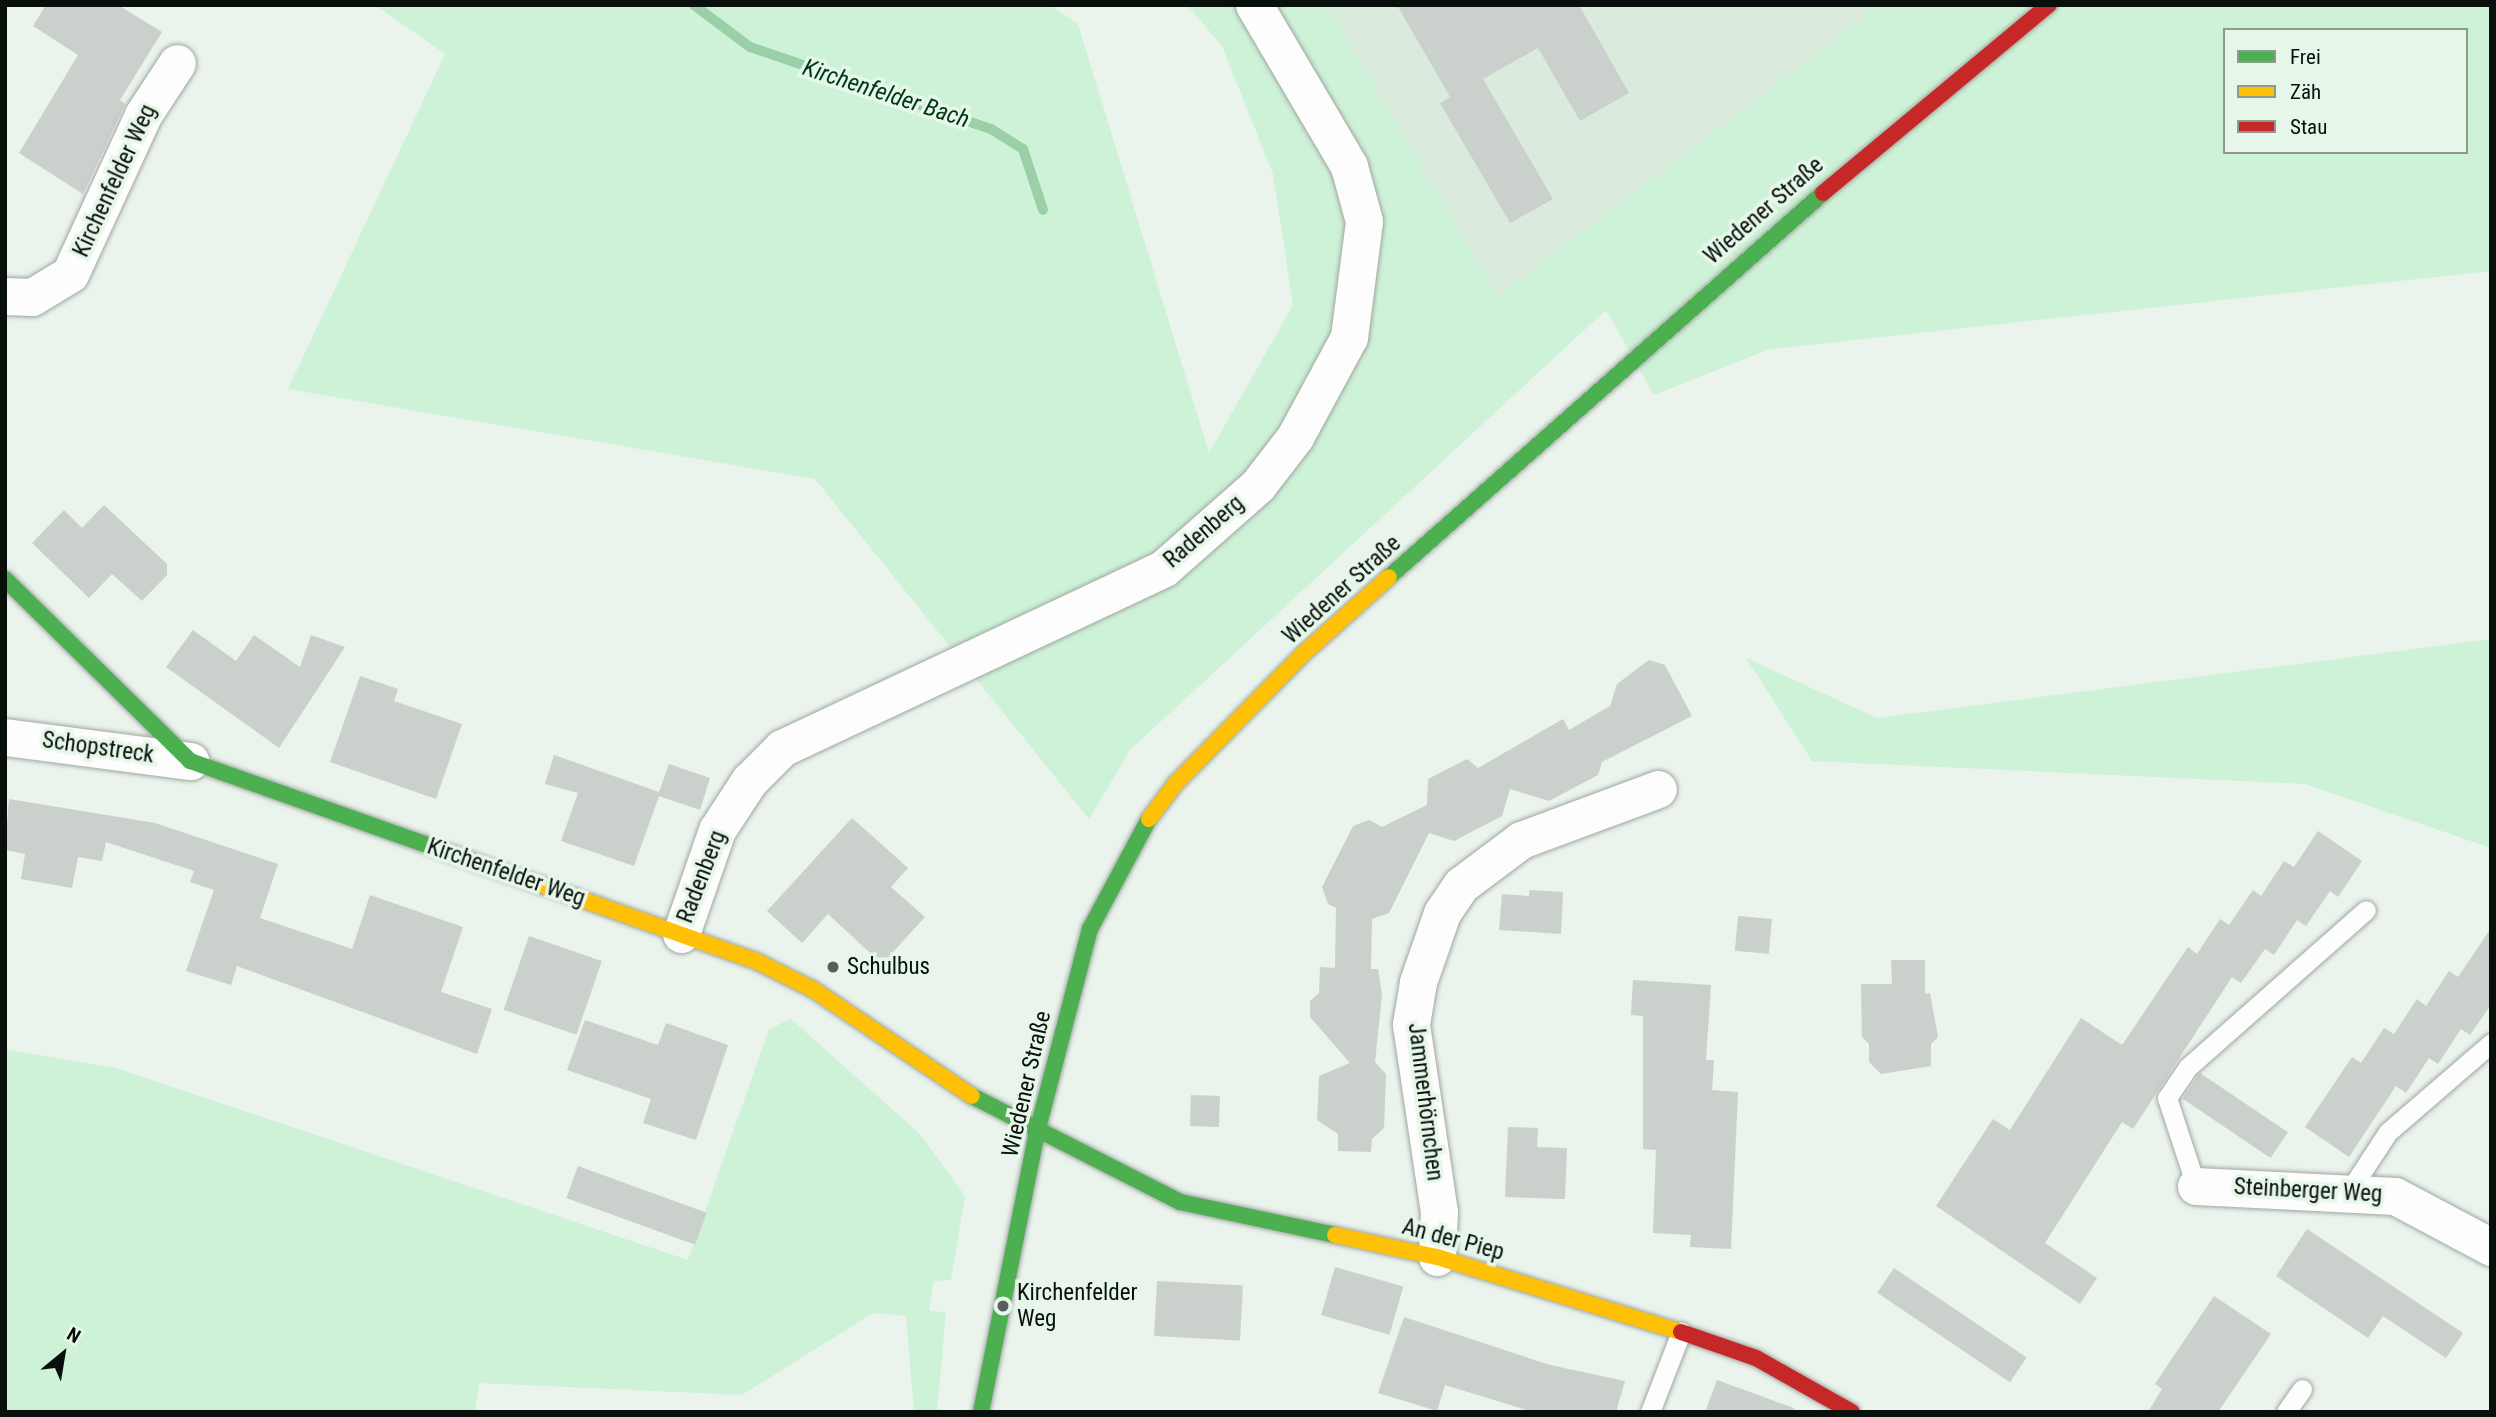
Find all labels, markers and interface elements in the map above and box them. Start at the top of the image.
legend [2223,28,2468,154]
text: Frei [2290,45,2321,69]
water label: Kirchenfelder Bach [799,54,973,134]
text: Zäh [2290,80,2321,104]
street label: Kirchenfelder Weg [68,100,162,262]
text: Stau [2290,115,2327,139]
street label: Wiedener Straße [1699,152,1829,270]
street label: Radenberg [1158,490,1250,574]
street label: Wiedener Straße [1277,530,1407,650]
street label: Schopstreck [40,727,156,769]
street label: Radenberg [672,827,732,927]
street label: Kirchenfelder Weg [423,833,589,913]
place label: Schulbus [847,953,930,981]
marker: Schulbus [825,959,841,975]
street label: Wiedener Straße [997,1008,1057,1160]
street label: Jammerhörnchen [1402,1021,1448,1183]
street label: Steinberger Weg [2233,1173,2383,1209]
street label: An der Piep [1399,1213,1507,1267]
place label: Kirchenfelder Weg [1017,1279,1138,1333]
marker: Kirchenfelder Weg [995,1298,1011,1314]
north arrow [28,1319,98,1389]
text: N [63,1323,85,1348]

